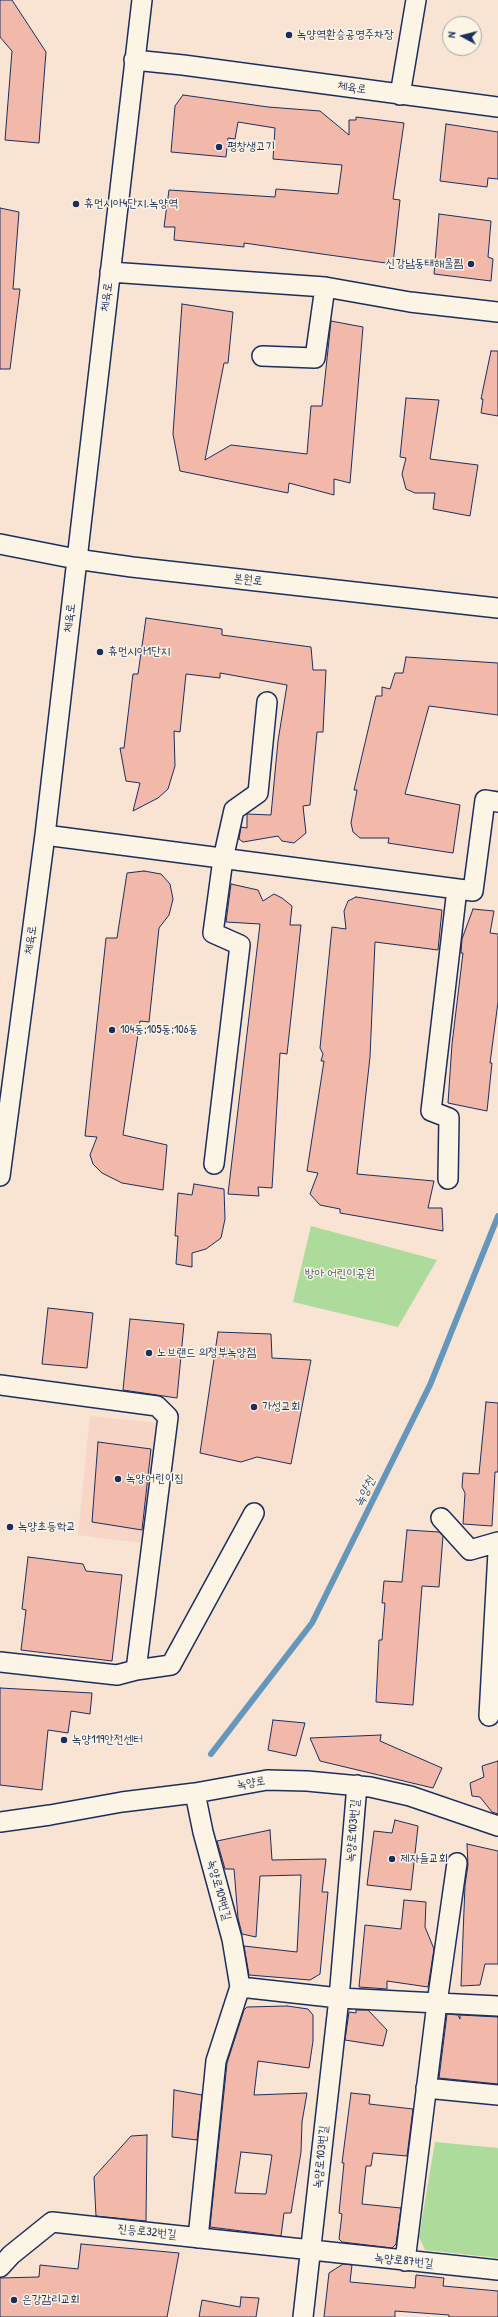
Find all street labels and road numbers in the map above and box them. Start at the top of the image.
street label: 체육로 [337,79,367,97]
street label: 체육로 [98,282,116,312]
street label: 본원로 [233,571,263,589]
street label: 체육로 [61,603,79,633]
street label: 체육로 [22,925,40,955]
street label: 녹양로 [236,1774,266,1792]
street label: 녹양로103번길 [343,1799,363,1863]
street label: 녹양로109번길 [204,1858,234,1922]
street label: 녹양로103번길 [311,2125,331,2189]
street label: 진등로32번길 [117,2222,177,2242]
street label: 녹양로87번길 [374,2251,434,2271]

